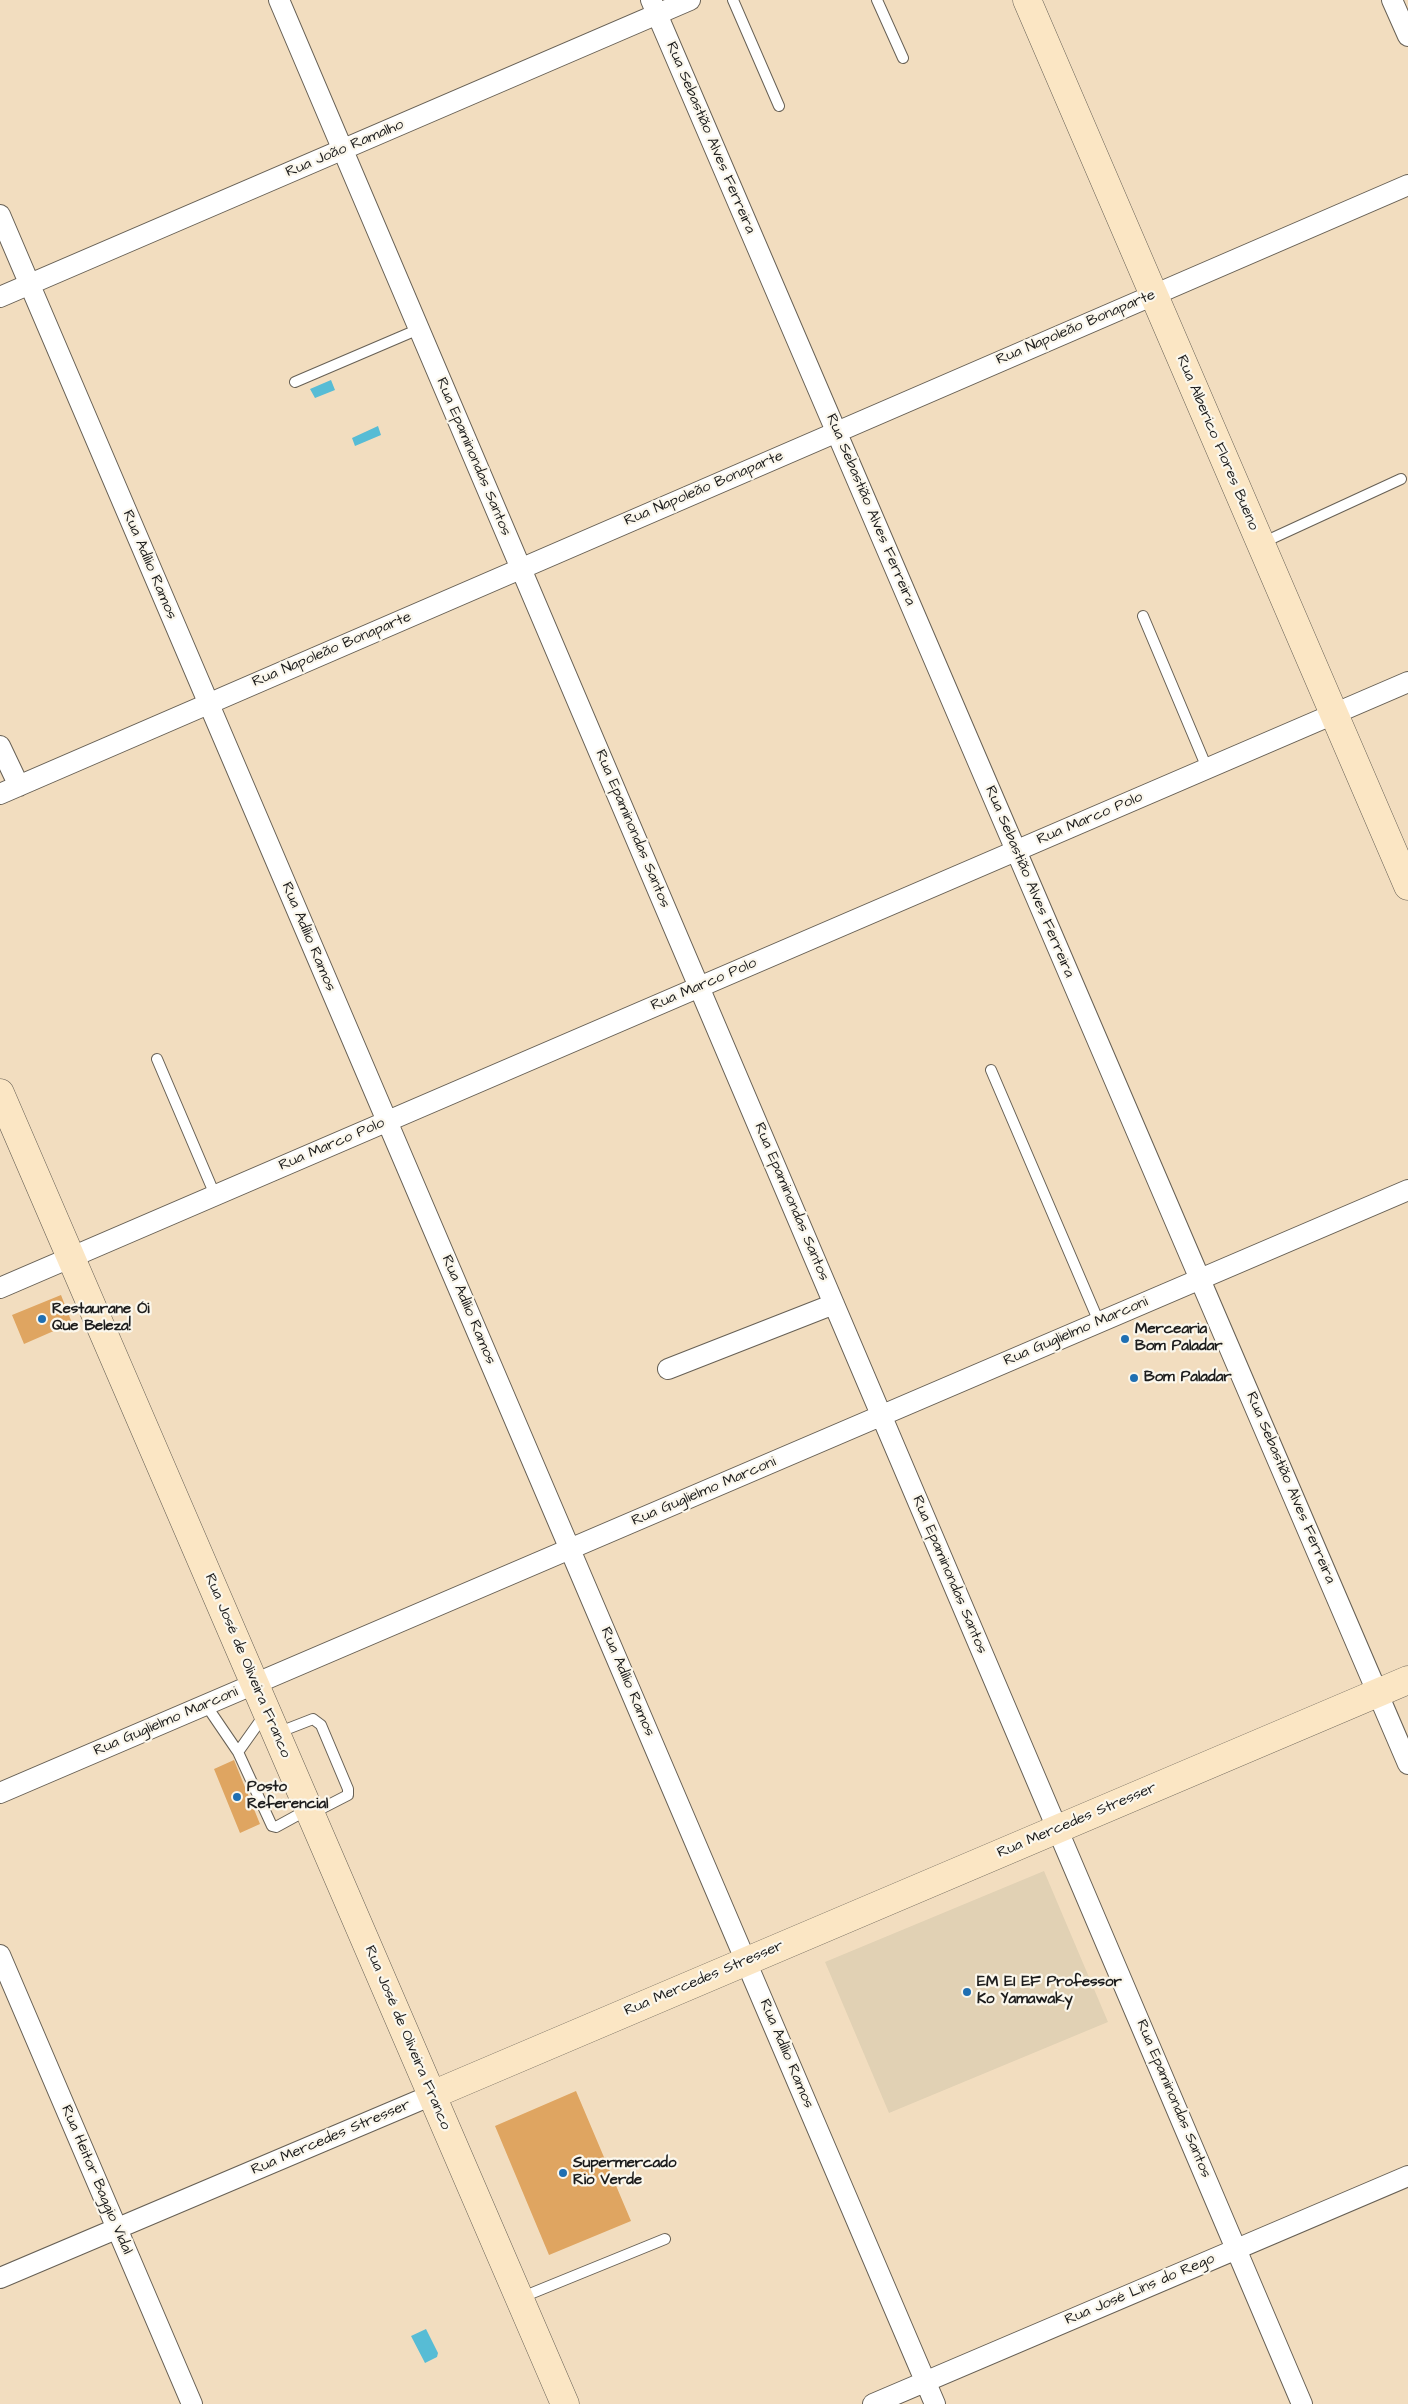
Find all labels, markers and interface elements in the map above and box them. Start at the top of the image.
street label: Rua Sebastião Alves Ferreira [661,39,759,237]
street label: Rua João Ramalho [283,116,407,182]
street label: Rua Napoleão Bonaparte [994,286,1158,370]
street label: Rua Alberico Flores Bueno [1172,353,1262,533]
street label: Rua Epaminondas Santos [432,375,514,539]
street label: Rua Sebastião Alves Ferreira [821,411,919,609]
street label: Rua Napoleão Bonaparte [622,447,786,531]
street label: Rua Adílio Ramos [118,508,180,622]
street label: Rua Napoleão Bonaparte [250,608,414,692]
street label: Rua Epaminondas Santos [591,747,673,911]
street label: Rua Sebastião Alves Ferreira [980,783,1078,981]
street label: Rua Marco Polo [1034,789,1146,849]
street label: Rua Adílio Ramos [277,880,339,994]
street label: Rua Marco Polo [648,955,760,1015]
street label: Rua Marco Polo [276,1115,388,1175]
street label: Rua Epaminondas Santos [750,1120,832,1284]
street label: Rua Adílio Ramos [437,1253,499,1367]
street label: Rua Guglielmo Marconi [1001,1293,1151,1371]
place label: Restaurane Ói Que Beleza! [52,1301,150,1336]
marker: Restaurane Ói Que Beleza! [36,1313,48,1325]
place label: Mercearia Bom Paladar [1135,1321,1223,1356]
marker: Mercearia Bom Paladar [1119,1333,1131,1345]
place label: Bom Paladar [1144,1369,1232,1387]
marker: Bom Paladar [1128,1372,1140,1384]
street label: Rua Sebastião Alves Ferreira [1241,1389,1339,1587]
street label: Rua Guglielmo Marconi [629,1453,779,1531]
street label: Rua Epaminondas Santos [908,1493,990,1657]
street label: Rua José de Oliveira Franco [200,1571,294,1761]
street label: Rua Adílio Ramos [596,1625,658,1739]
street label: Rua Guglielmo Marconi [91,1683,241,1761]
place label: Posto Referencial [247,1779,328,1814]
street label: Rua Mercedes Stresser [995,1779,1159,1863]
marker: Posto Referencial [231,1791,243,1803]
street label: Rua Mercedes Stresser [622,1937,786,2021]
street label: Rua José de Oliveira Franco [360,1943,454,2133]
place label: EM EI EF Professor Ko Yamawaky [977,1974,1122,2009]
marker: EM EI EF Professor Ko Yamawaky [961,1986,973,1998]
street label: Rua Adílio Ramos [755,1997,817,2111]
street label: Rua Epaminondas Santos [1132,2017,1214,2181]
street label: Rua Mercedes Stresser [249,2096,413,2180]
street label: Rua Heitor Baggio Vidal [56,2103,136,2257]
place label: Supermercado Rio Verde [573,2155,676,2190]
marker: Supermercado Rio Verde [557,2167,569,2179]
street label: Rua José Lins do Rego [1062,2250,1218,2330]

